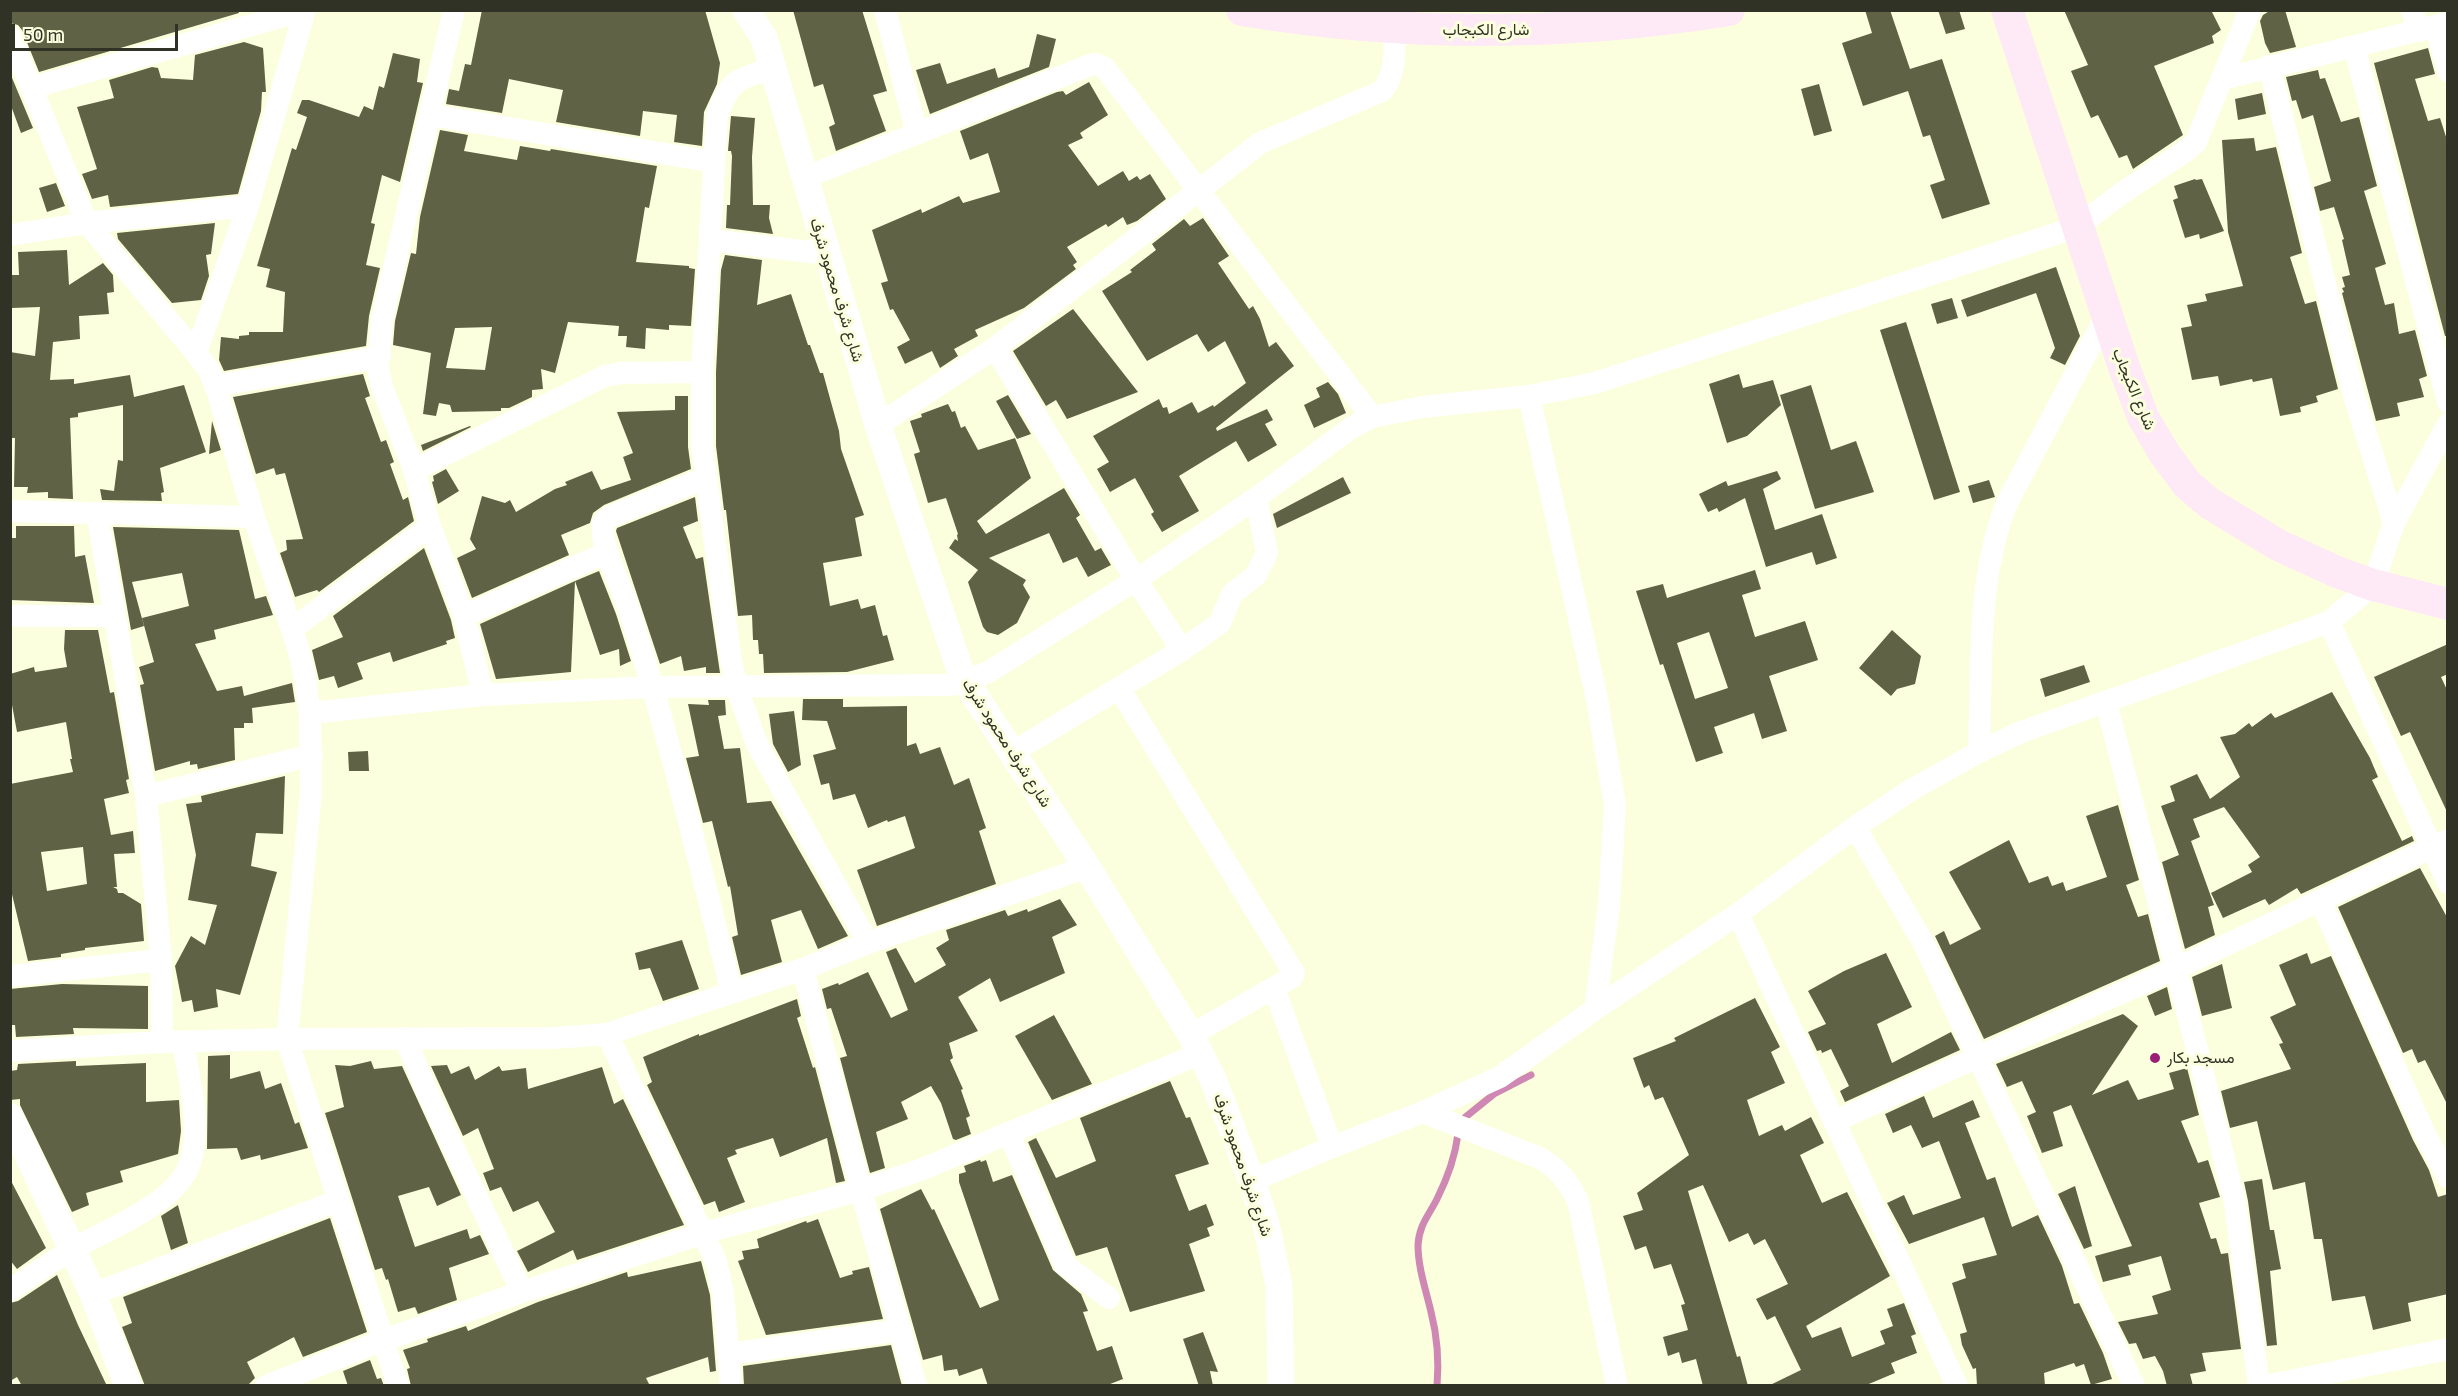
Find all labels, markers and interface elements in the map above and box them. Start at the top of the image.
scale bar [15,12,182,50]
street label: شارع الكبجاب [1443,20,1529,40]
text: 50 m [23,23,63,45]
street label: شارع شرف محمود شرف [806,216,868,364]
street label: شارع الكبجاب [2108,345,2160,433]
street label: شارع شرف محمود شرف [958,675,1056,811]
place label: مسجد بكار [2167,1048,2235,1068]
marker: مسجد بكار [2148,1051,2162,1065]
street label: شارع شرف محمود شرف [1210,1091,1276,1239]

